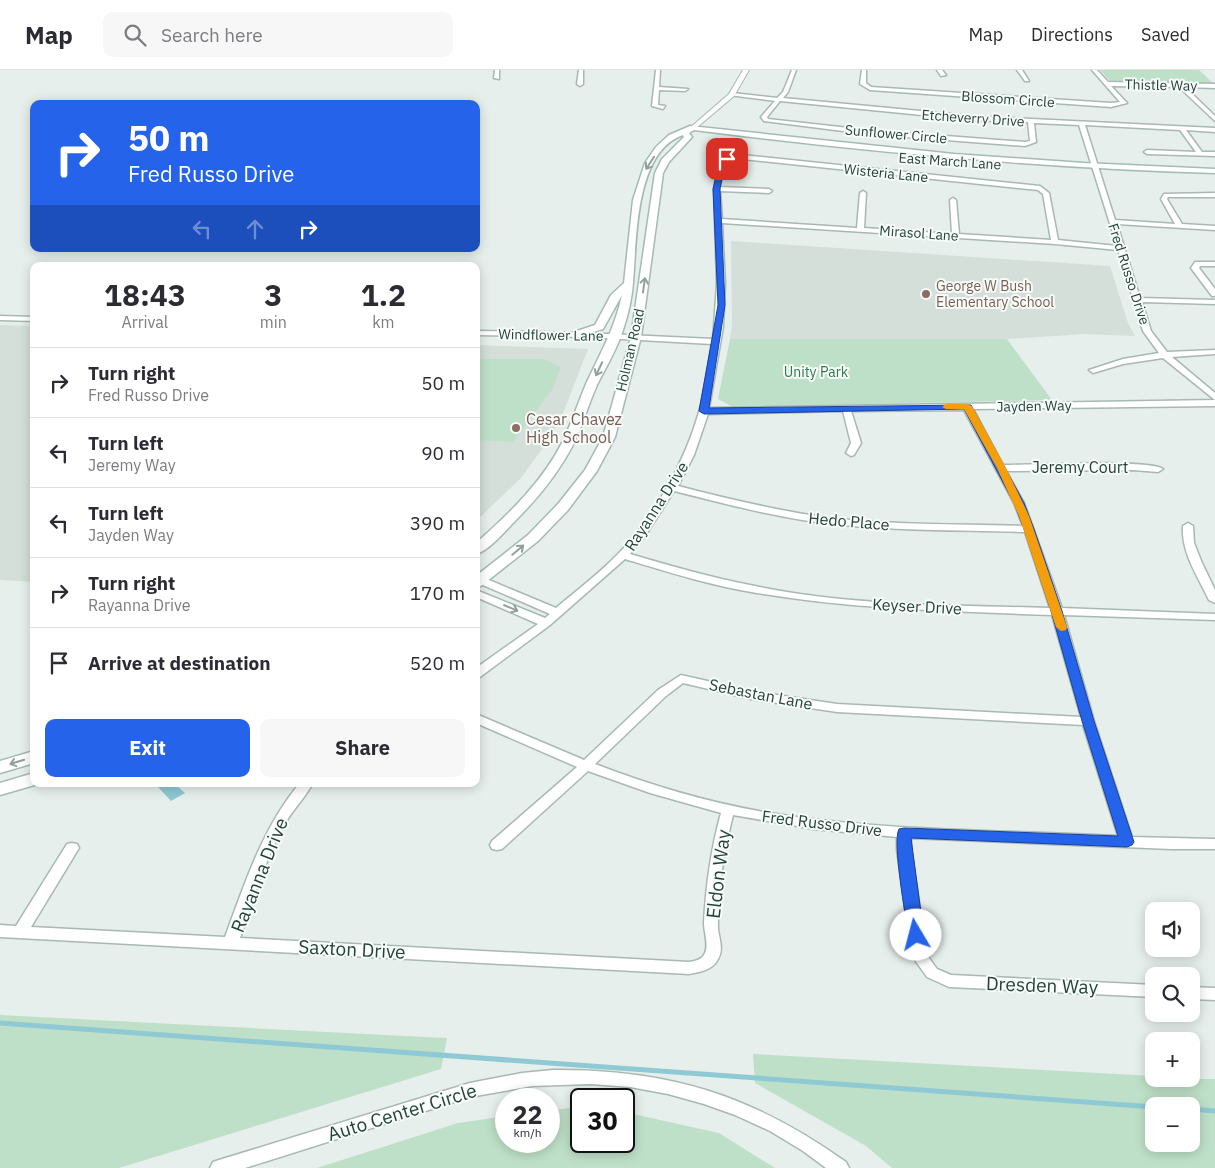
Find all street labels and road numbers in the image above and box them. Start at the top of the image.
street label: Thistle Way [1125,75,1197,95]
street label: Blossom Circle [961,87,1056,111]
street label: Etcheverry Drive [921,105,1025,131]
street label: Sunflower Circle [844,121,948,147]
street label: East March Lane [898,148,1002,174]
street label: Wisteria Lane [843,160,929,186]
street label: Mirasol Lane [879,221,959,245]
street label: Fred Russo Drive [1104,221,1154,327]
street label: Holman Road [612,307,648,393]
street label: Windflower Lane [498,325,604,345]
street label: Jayden Way [996,396,1072,416]
street label: Rayanna Drive [620,457,692,554]
street label: Jeremy Court [1032,457,1128,477]
street label: Hedo Place [808,507,891,535]
street label: Keyser Drive [872,594,963,618]
street label: Sebastan Lane [708,674,815,714]
street label: Fred Russo Drive [761,806,883,840]
street label: Rayanna Drive [225,814,293,936]
street label: Eldon Way [701,828,735,920]
street label: Saxton Drive [298,934,406,964]
street label: Dresden Way [985,971,1099,999]
street label: Auto Center Circle [324,1078,480,1146]

